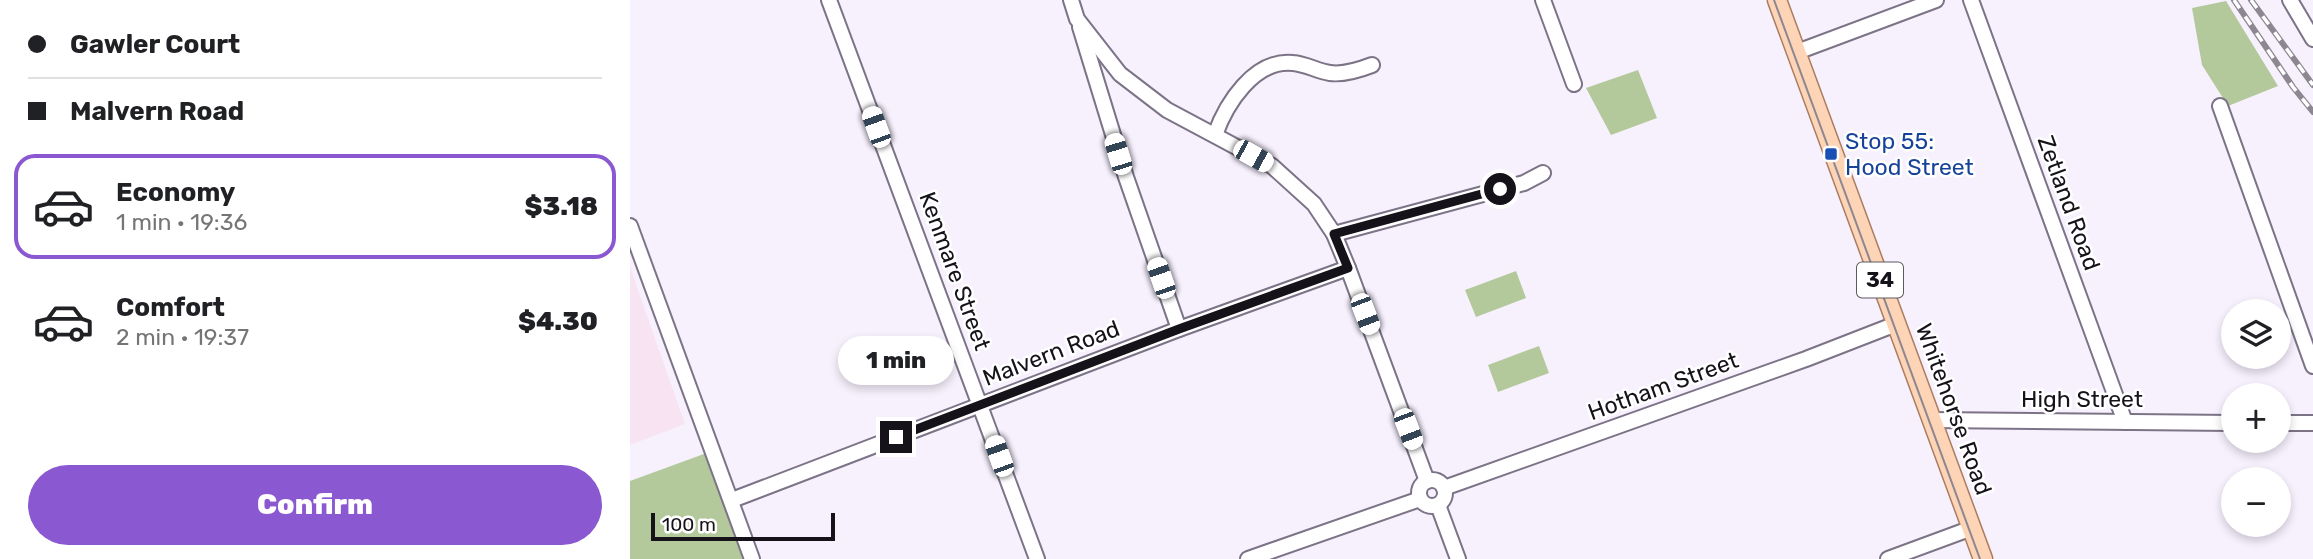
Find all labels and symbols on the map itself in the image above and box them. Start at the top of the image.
car [859,104,894,150]
place label: Stop 55: Hood Street [1845,127,1974,181]
car [1102,131,1135,177]
street label: Zetland Road [2032,132,2106,274]
car [1230,137,1277,175]
marker: Stop 55: Hood Street [1823,146,1839,162]
route start [1484,173,1516,205]
street label: Kenmare Street [913,188,997,354]
car [1145,255,1178,301]
road number: 34 [1857,262,1903,298]
car [1348,291,1383,337]
street label: Malvern Road [979,314,1123,392]
street label: Whitehorse Road [1910,319,1998,499]
callout: 1 min [838,336,954,384]
street label: Hotham Street [1584,346,1742,426]
street label: High Street [2021,385,2143,413]
car [1391,406,1426,452]
route end [880,421,912,453]
car [982,433,1017,479]
scale bar [651,510,835,542]

